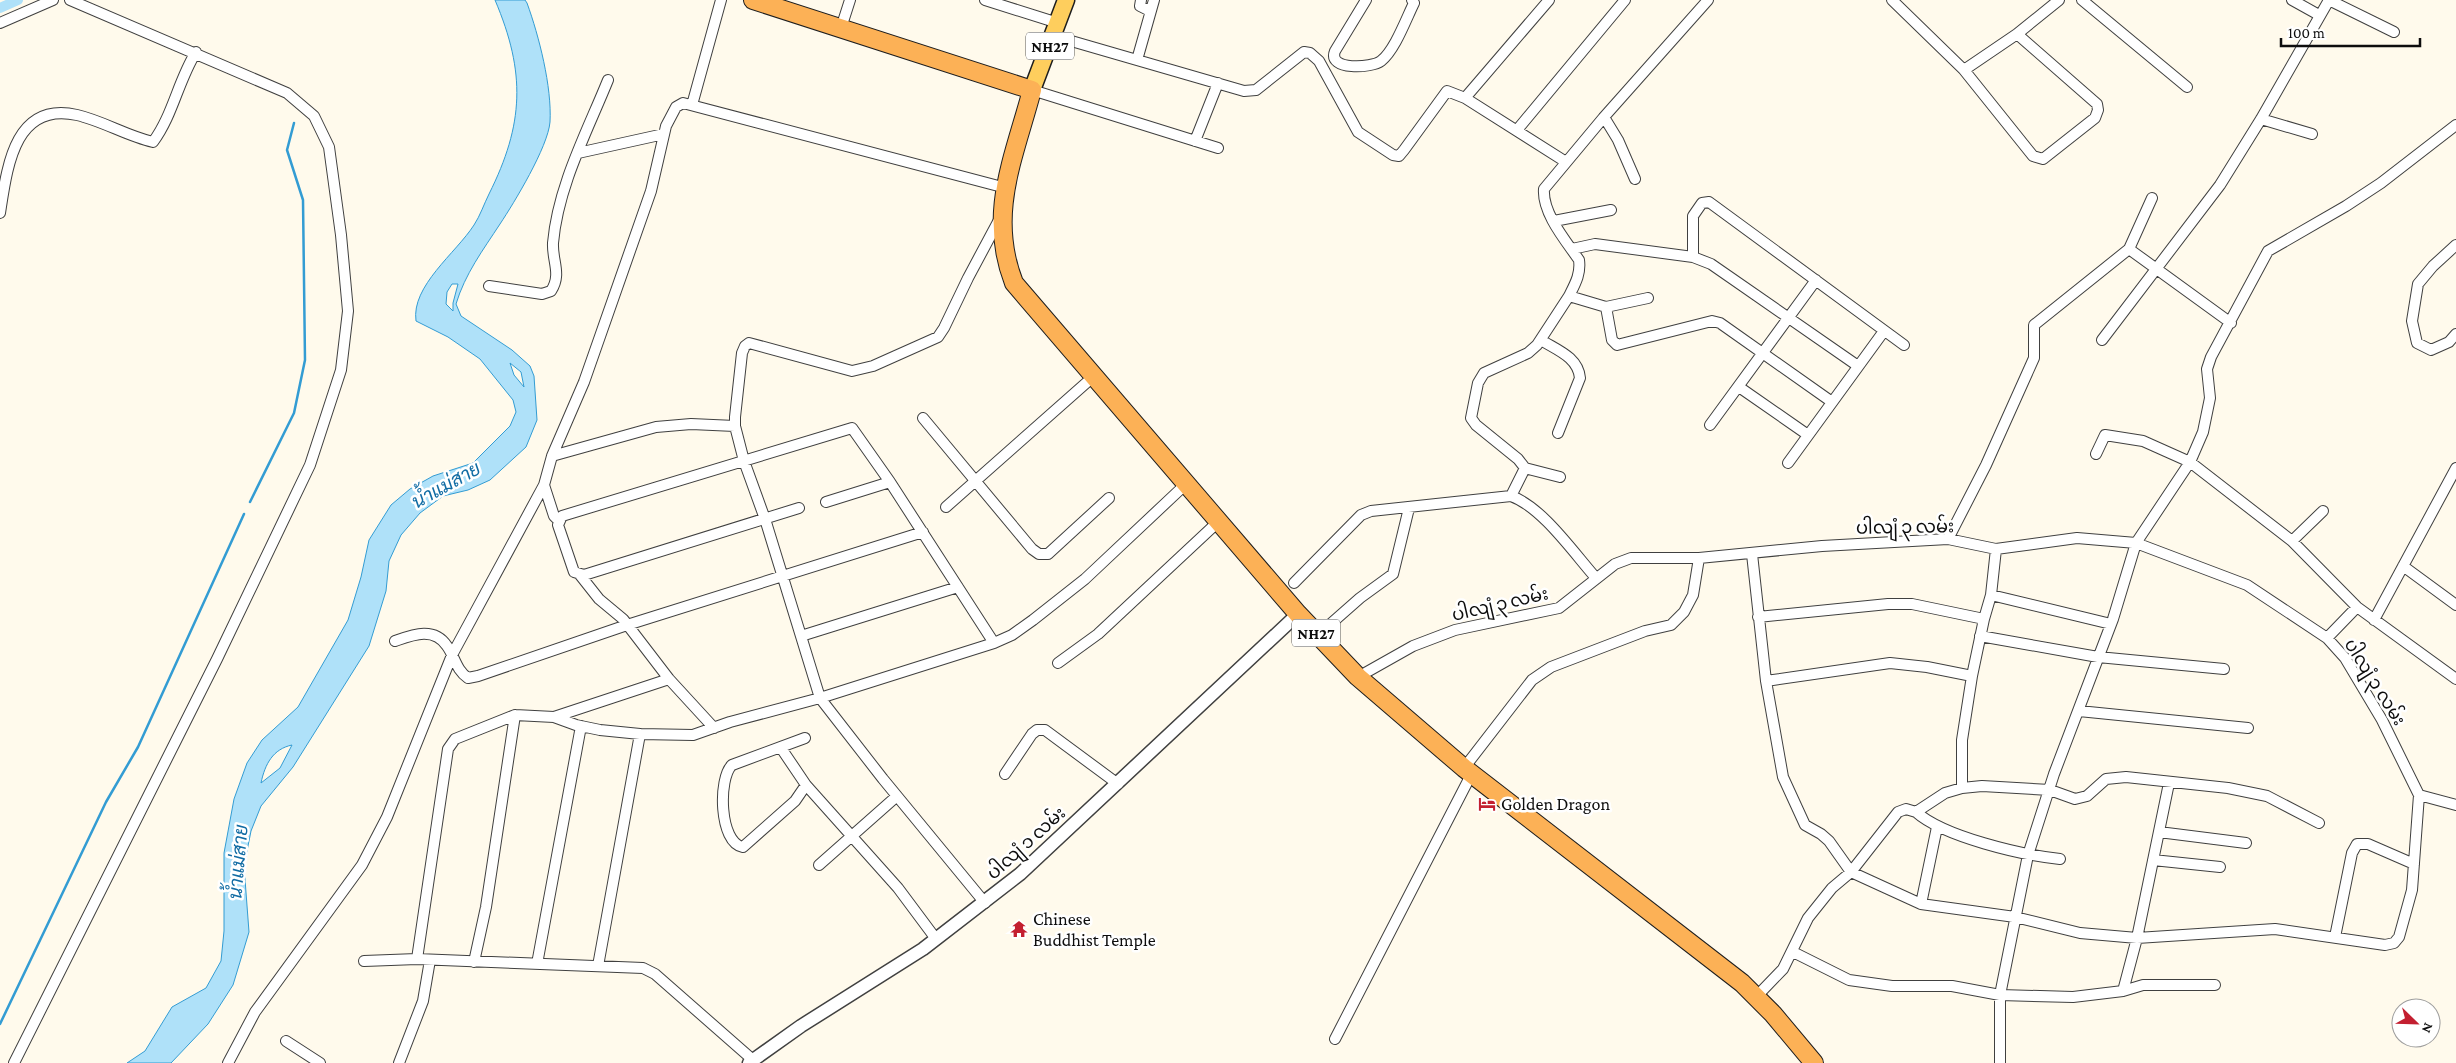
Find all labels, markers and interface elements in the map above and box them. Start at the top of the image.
scale bar [2281,15,2420,47]
text: 100 m [2288,25,2325,41]
road number: NH27 [1026,32,1074,59]
water label: น้ำแม่สาย [406,453,484,512]
street label: ပါလျံ ၃ လမ်း [1856,513,1954,543]
street label: ပါလျံ ၃ လမ်း [1449,580,1551,630]
road number: NH27 [1292,620,1340,646]
street label: ပါလျံ ၃ လမ်း [2336,633,2412,732]
hotel icon: Golden Dragon [1477,794,1497,814]
place label: Golden Dragon [1501,794,1610,814]
street label: ပါလျံ ၁ လမ်း [981,800,1073,887]
water label: น้ำแม่สาย [219,823,252,900]
place label: Chinese Buddhist Temple [1033,909,1156,950]
temple icon: Chinese Buddhist Temple [1009,919,1029,939]
north arrow [2391,998,2441,1048]
text: N [2419,1021,2437,1036]

